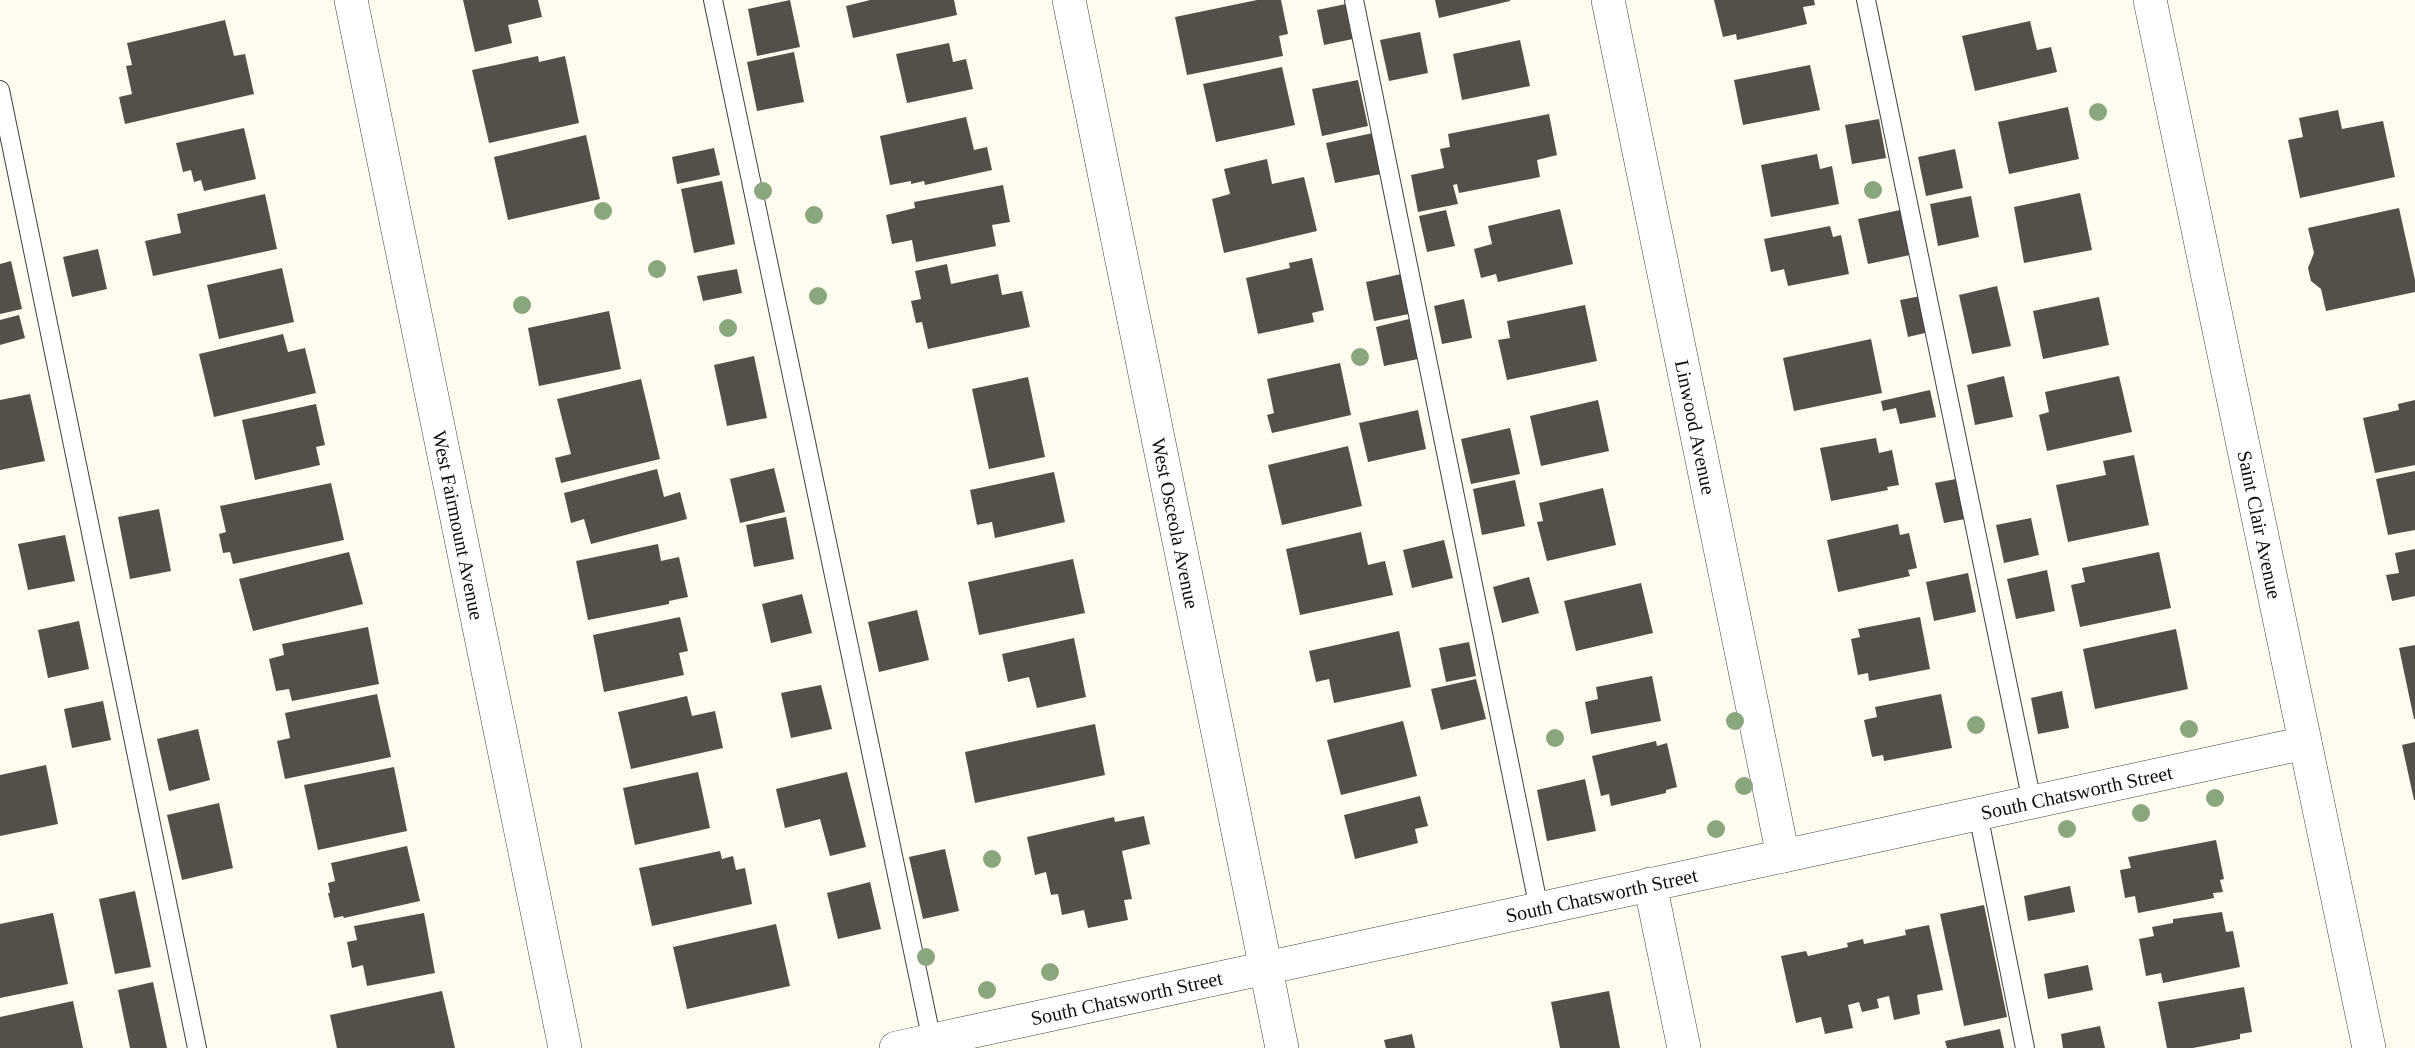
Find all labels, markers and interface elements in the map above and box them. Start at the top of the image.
street label: Linwood Avenue [1671,358,1720,497]
street label: West Fairmount Avenue [428,429,488,622]
street label: West Osceola Avenue [1147,436,1203,611]
street label: Saint Clair Avenue [2233,449,2286,601]
street label: South Chatsworth Street [1979,761,2175,824]
street label: South Chatsworth Street [1504,864,1700,927]
street label: South Chatsworth Street [1029,967,1225,1030]

